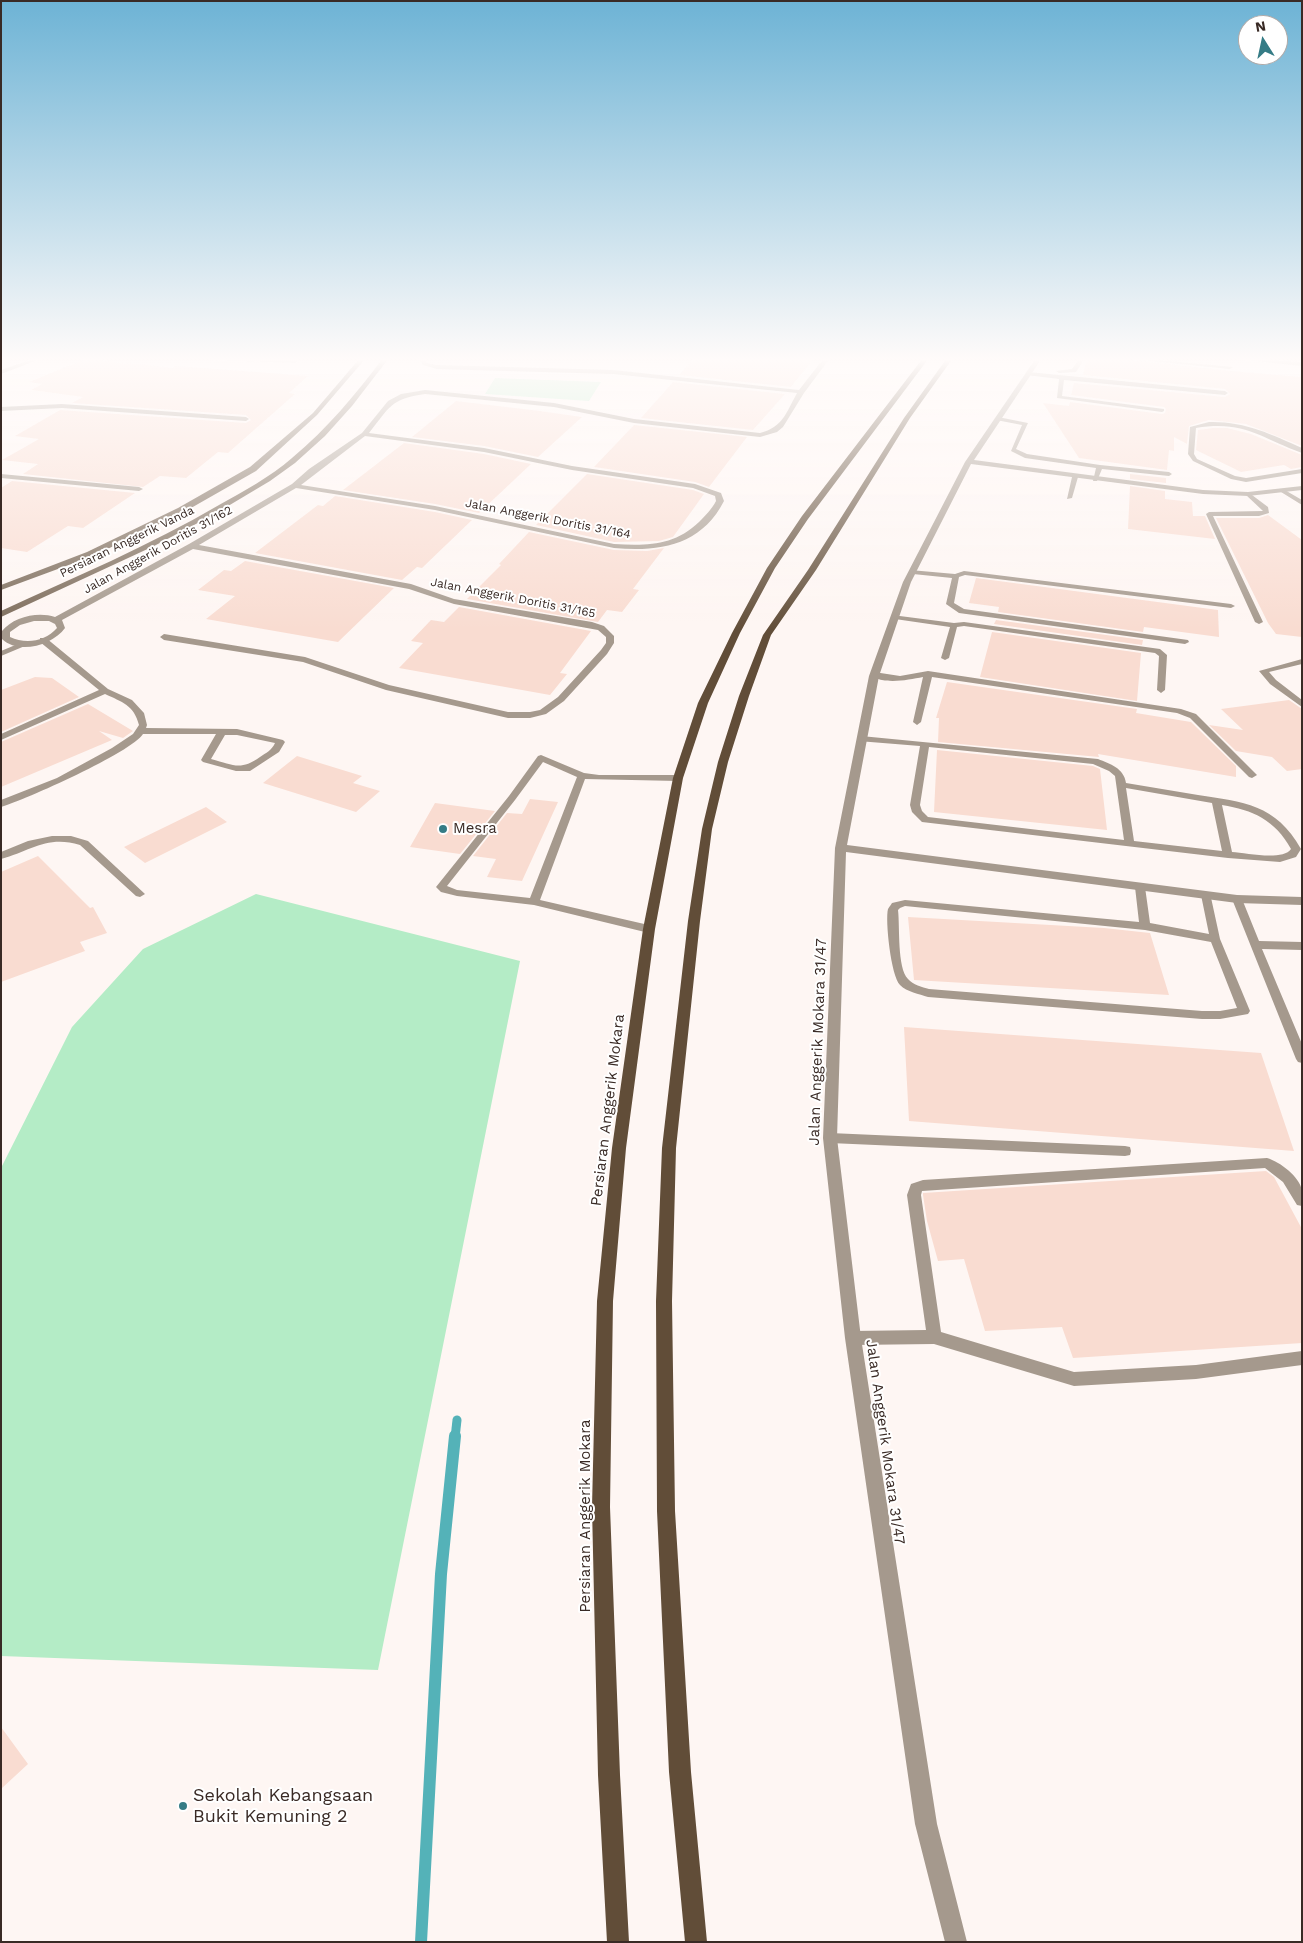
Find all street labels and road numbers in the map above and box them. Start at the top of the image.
street label: Jalan Anggerik Doritis 31/164 [464,496,632,542]
street label: Persiaran Anggerik Vanda [57,503,197,581]
street label: Jalan Anggerik Doritis 31/162 [81,503,235,597]
street label: Jalan Anggerik Doritis 31/165 [429,575,597,621]
street label: Jalan Anggerik Mokara 31/47 [805,938,831,1146]
street label: Persiaran Anggerik Mokara [587,1013,629,1207]
street label: Jalan Anggerik Mokara 31/47 [862,1338,908,1546]
street label: Persiaran Anggerik Mokara [577,1419,595,1613]

